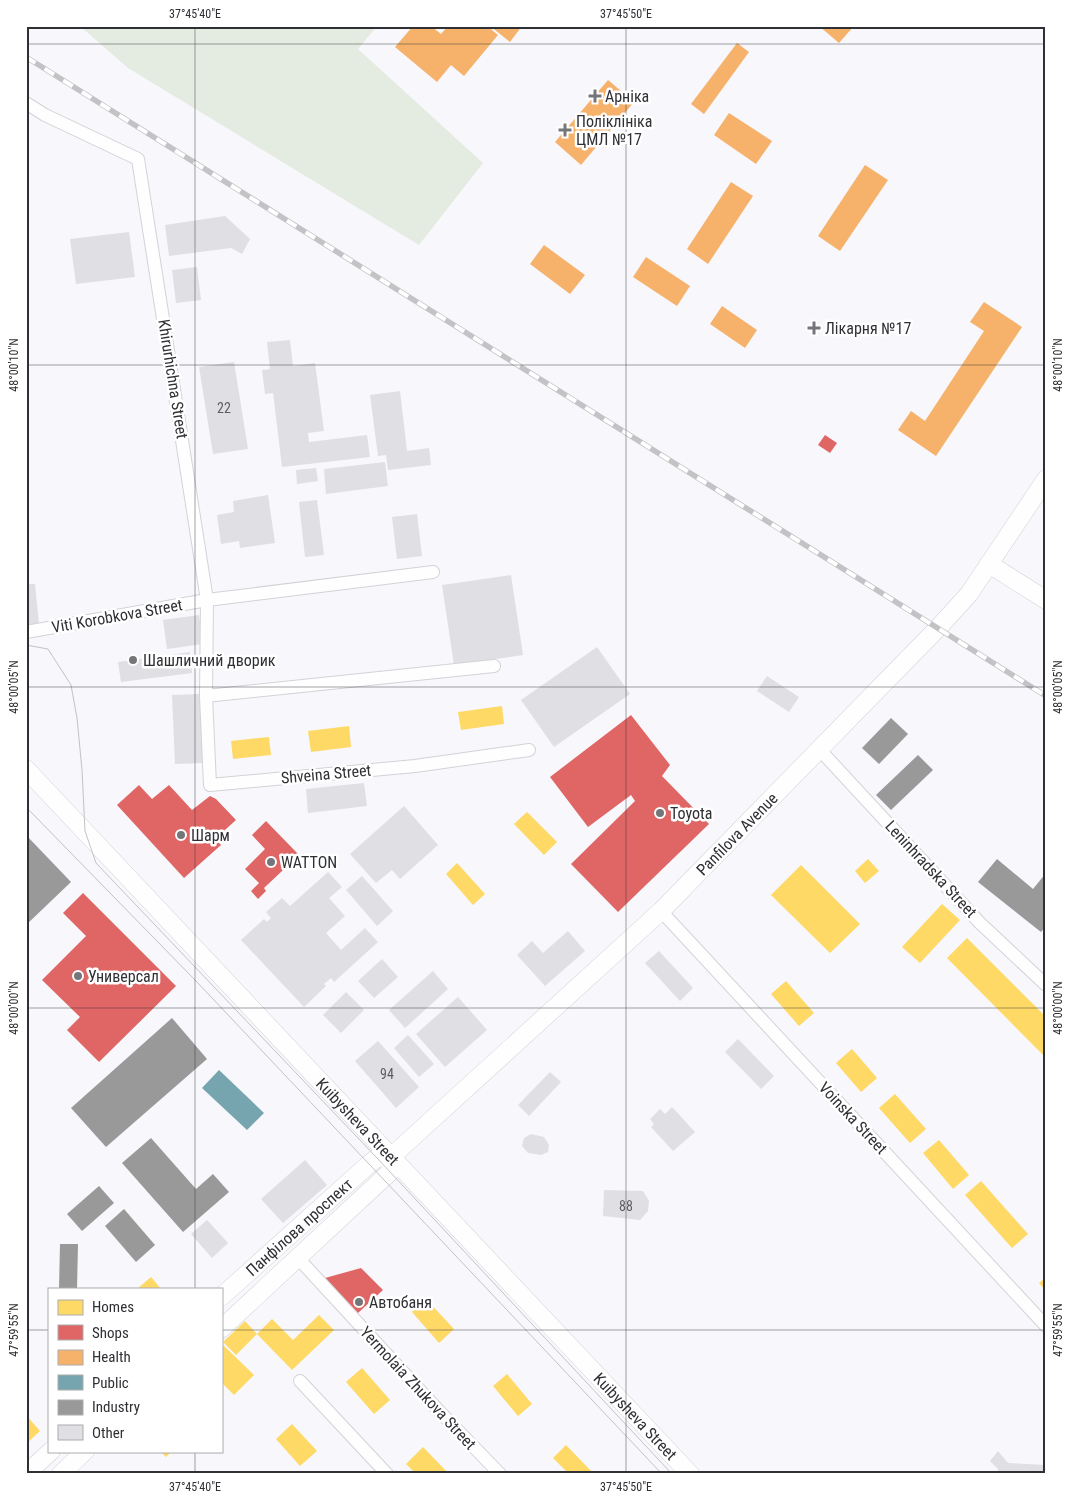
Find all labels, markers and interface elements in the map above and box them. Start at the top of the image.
text: 37°45'40"E [169,7,221,21]
text: 37°45'50"E [600,7,652,21]
place label: Арніка [605,87,649,106]
marker: Арніка [589,90,601,102]
place label: Поліклініка ЦМЛ №17 [576,112,652,149]
marker: Поліклініка ЦМЛ №17 [558,123,572,137]
street label: Khirurhichna Street [154,318,192,440]
place label: Лікарня №17 [825,319,911,338]
marker: Лікарня №17 [807,321,821,335]
text: 48°00'10"N [7,338,21,392]
text: 48°00'10"N [1051,338,1065,392]
house number: 22 [217,400,231,416]
street label: Viti Korobkova Street [50,595,184,637]
place label: Шашличний дворик [143,651,276,670]
marker: Шашличний дворик [127,654,139,666]
text: 48°00'05"N [7,660,21,714]
text: 48°00'05"N [1051,660,1065,714]
street label: Shveina Street [280,761,372,787]
street label: Panfilova Avenue [692,789,781,879]
place label: Toyota [670,804,712,823]
marker: Toyota [654,807,666,819]
street label: Leninhradska Street [881,817,981,922]
place label: Шарм [191,826,230,845]
marker: Шарм [175,829,187,841]
place label: WATTON [281,853,337,872]
marker: WATTON [265,856,277,868]
place label: Универсал [88,967,159,986]
marker: Универсал [72,970,84,982]
text: 48°00'00"N [7,981,21,1035]
text: 48°00'00"N [1051,981,1065,1035]
house number: 94 [380,1066,394,1082]
street label: Kuibysheva Street [312,1074,403,1169]
street label: Voinska Street [815,1078,891,1158]
street label: Панфілова проспект [242,1174,356,1280]
house number: 88 [619,1198,633,1214]
legend [48,1288,222,1452]
place label: Автобаня [369,1293,432,1312]
marker: Автобаня [353,1296,365,1308]
text: Homes [92,1298,134,1316]
text: 47°59'55"N [7,1303,21,1357]
text: 47°59'55"N [1051,1303,1065,1357]
street label: Yermolaia Zhukova Street [356,1323,480,1454]
text: Shops [92,1324,129,1342]
text: Health [92,1348,131,1366]
street label: Kuibysheva Street [590,1369,681,1464]
text: Public [92,1374,129,1392]
text: Industry [92,1398,140,1416]
text: Other [92,1424,125,1442]
text: 37°45'40"E [169,1480,221,1494]
text: 37°45'50"E [600,1480,652,1494]

